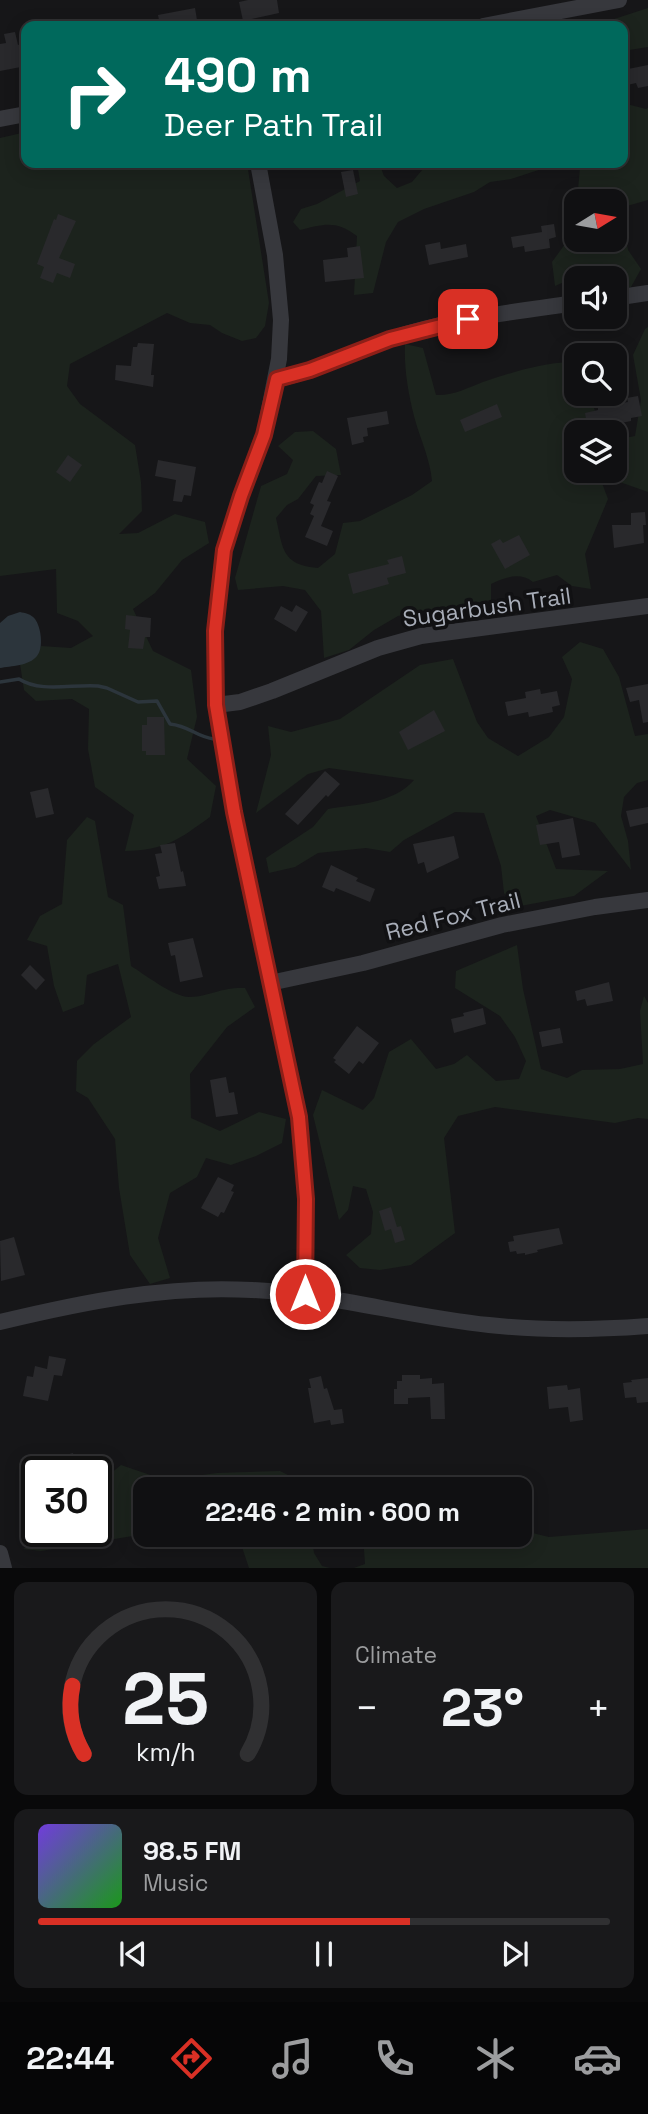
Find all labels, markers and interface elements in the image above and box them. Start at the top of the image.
text: 490 m [164,44,312,106]
icon: right [49,49,140,140]
text: Deer Path Trail [164,105,383,145]
north arrow [564,189,626,252]
map controls [564,189,627,483]
button: sound [564,266,627,329]
pin [438,289,498,349]
icon: arrive [449,300,487,338]
button: search [564,343,627,406]
button: layers [564,420,627,483]
street label: Sugarbush Trail [401,580,573,634]
street label: Red Fox Trail [382,885,524,947]
position arrow [268,1257,342,1331]
speed limit sign: 30 [21,1456,112,1547]
text: 22:46 · 2 min · 600 m [205,1495,460,1529]
text: Climate [355,1640,437,1670]
text: 25 [122,1653,209,1746]
text: 23° [441,1675,524,1741]
text: − [355,1684,379,1732]
text: + [586,1684,610,1732]
text: km/h [136,1736,195,1768]
text: 98.5 FM [143,1834,241,1868]
text: Music [143,1868,208,1898]
icon: previous [114,1935,152,1973]
icon: pause [305,1935,343,1973]
icon: next [496,1935,534,1973]
icon: directions [167,2034,216,2083]
icon: music [268,2034,317,2083]
icon: phone [370,2034,419,2083]
icon: climate [471,2034,520,2083]
icon: car [573,2034,622,2083]
text: 22:44 [26,2038,114,2078]

